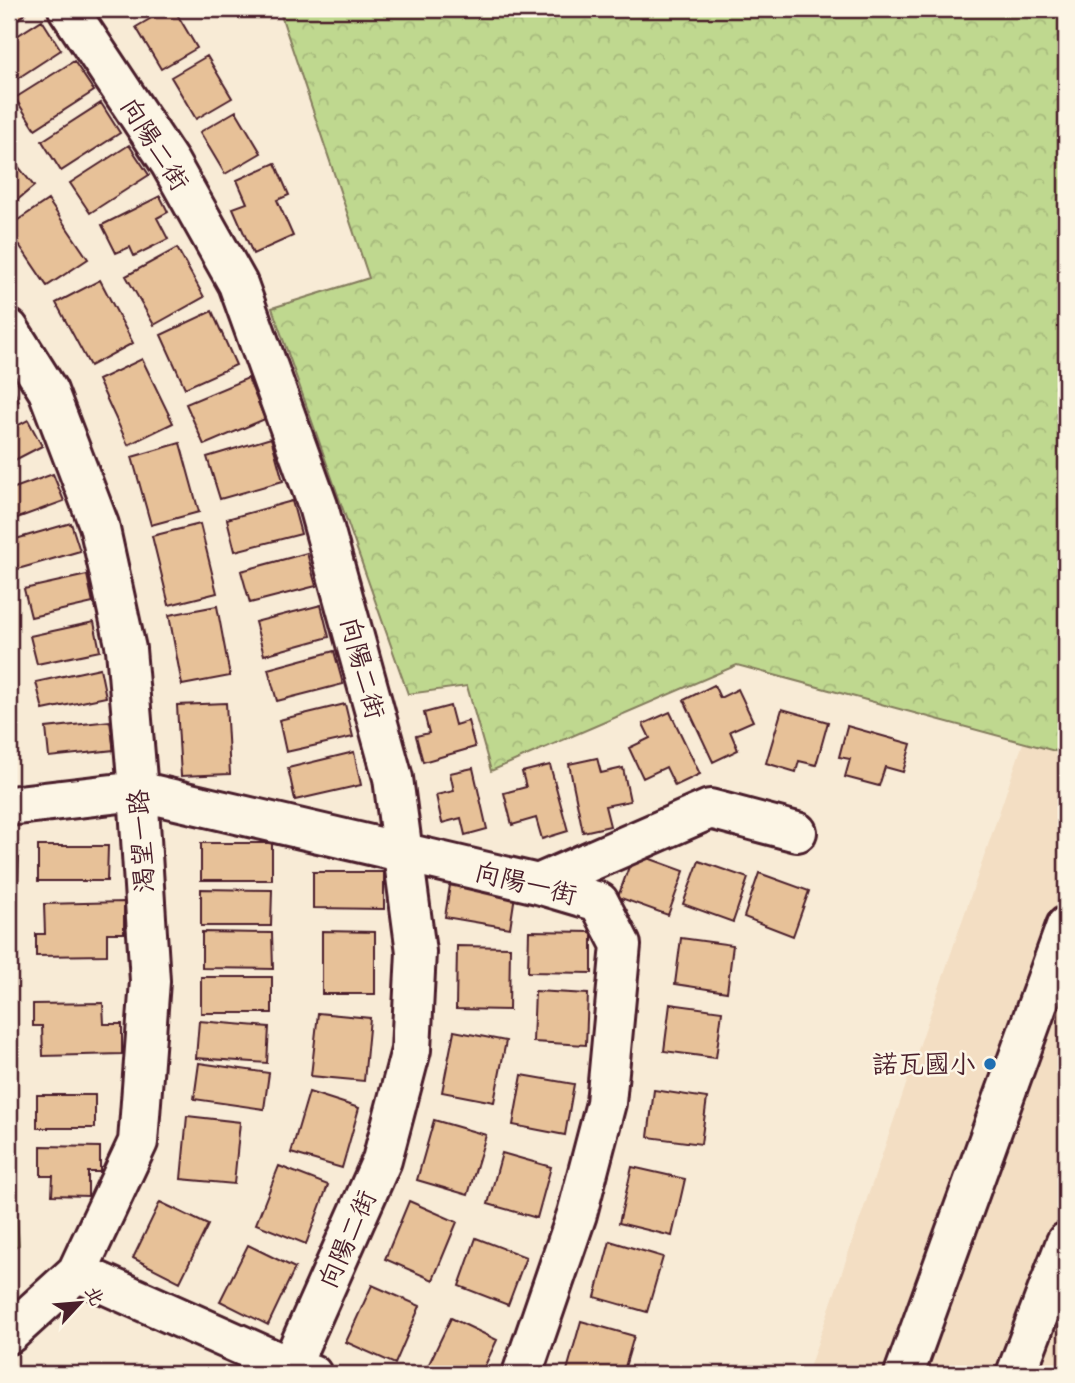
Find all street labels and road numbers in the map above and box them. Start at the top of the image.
street label: 向陽二街 [109,92,195,200]
street label: 向陽二街 [328,614,391,724]
street label: 渴望一路 [122,788,167,894]
street label: 向陽一街 [470,856,580,917]
street label: 向陽二街 [312,1185,388,1295]

